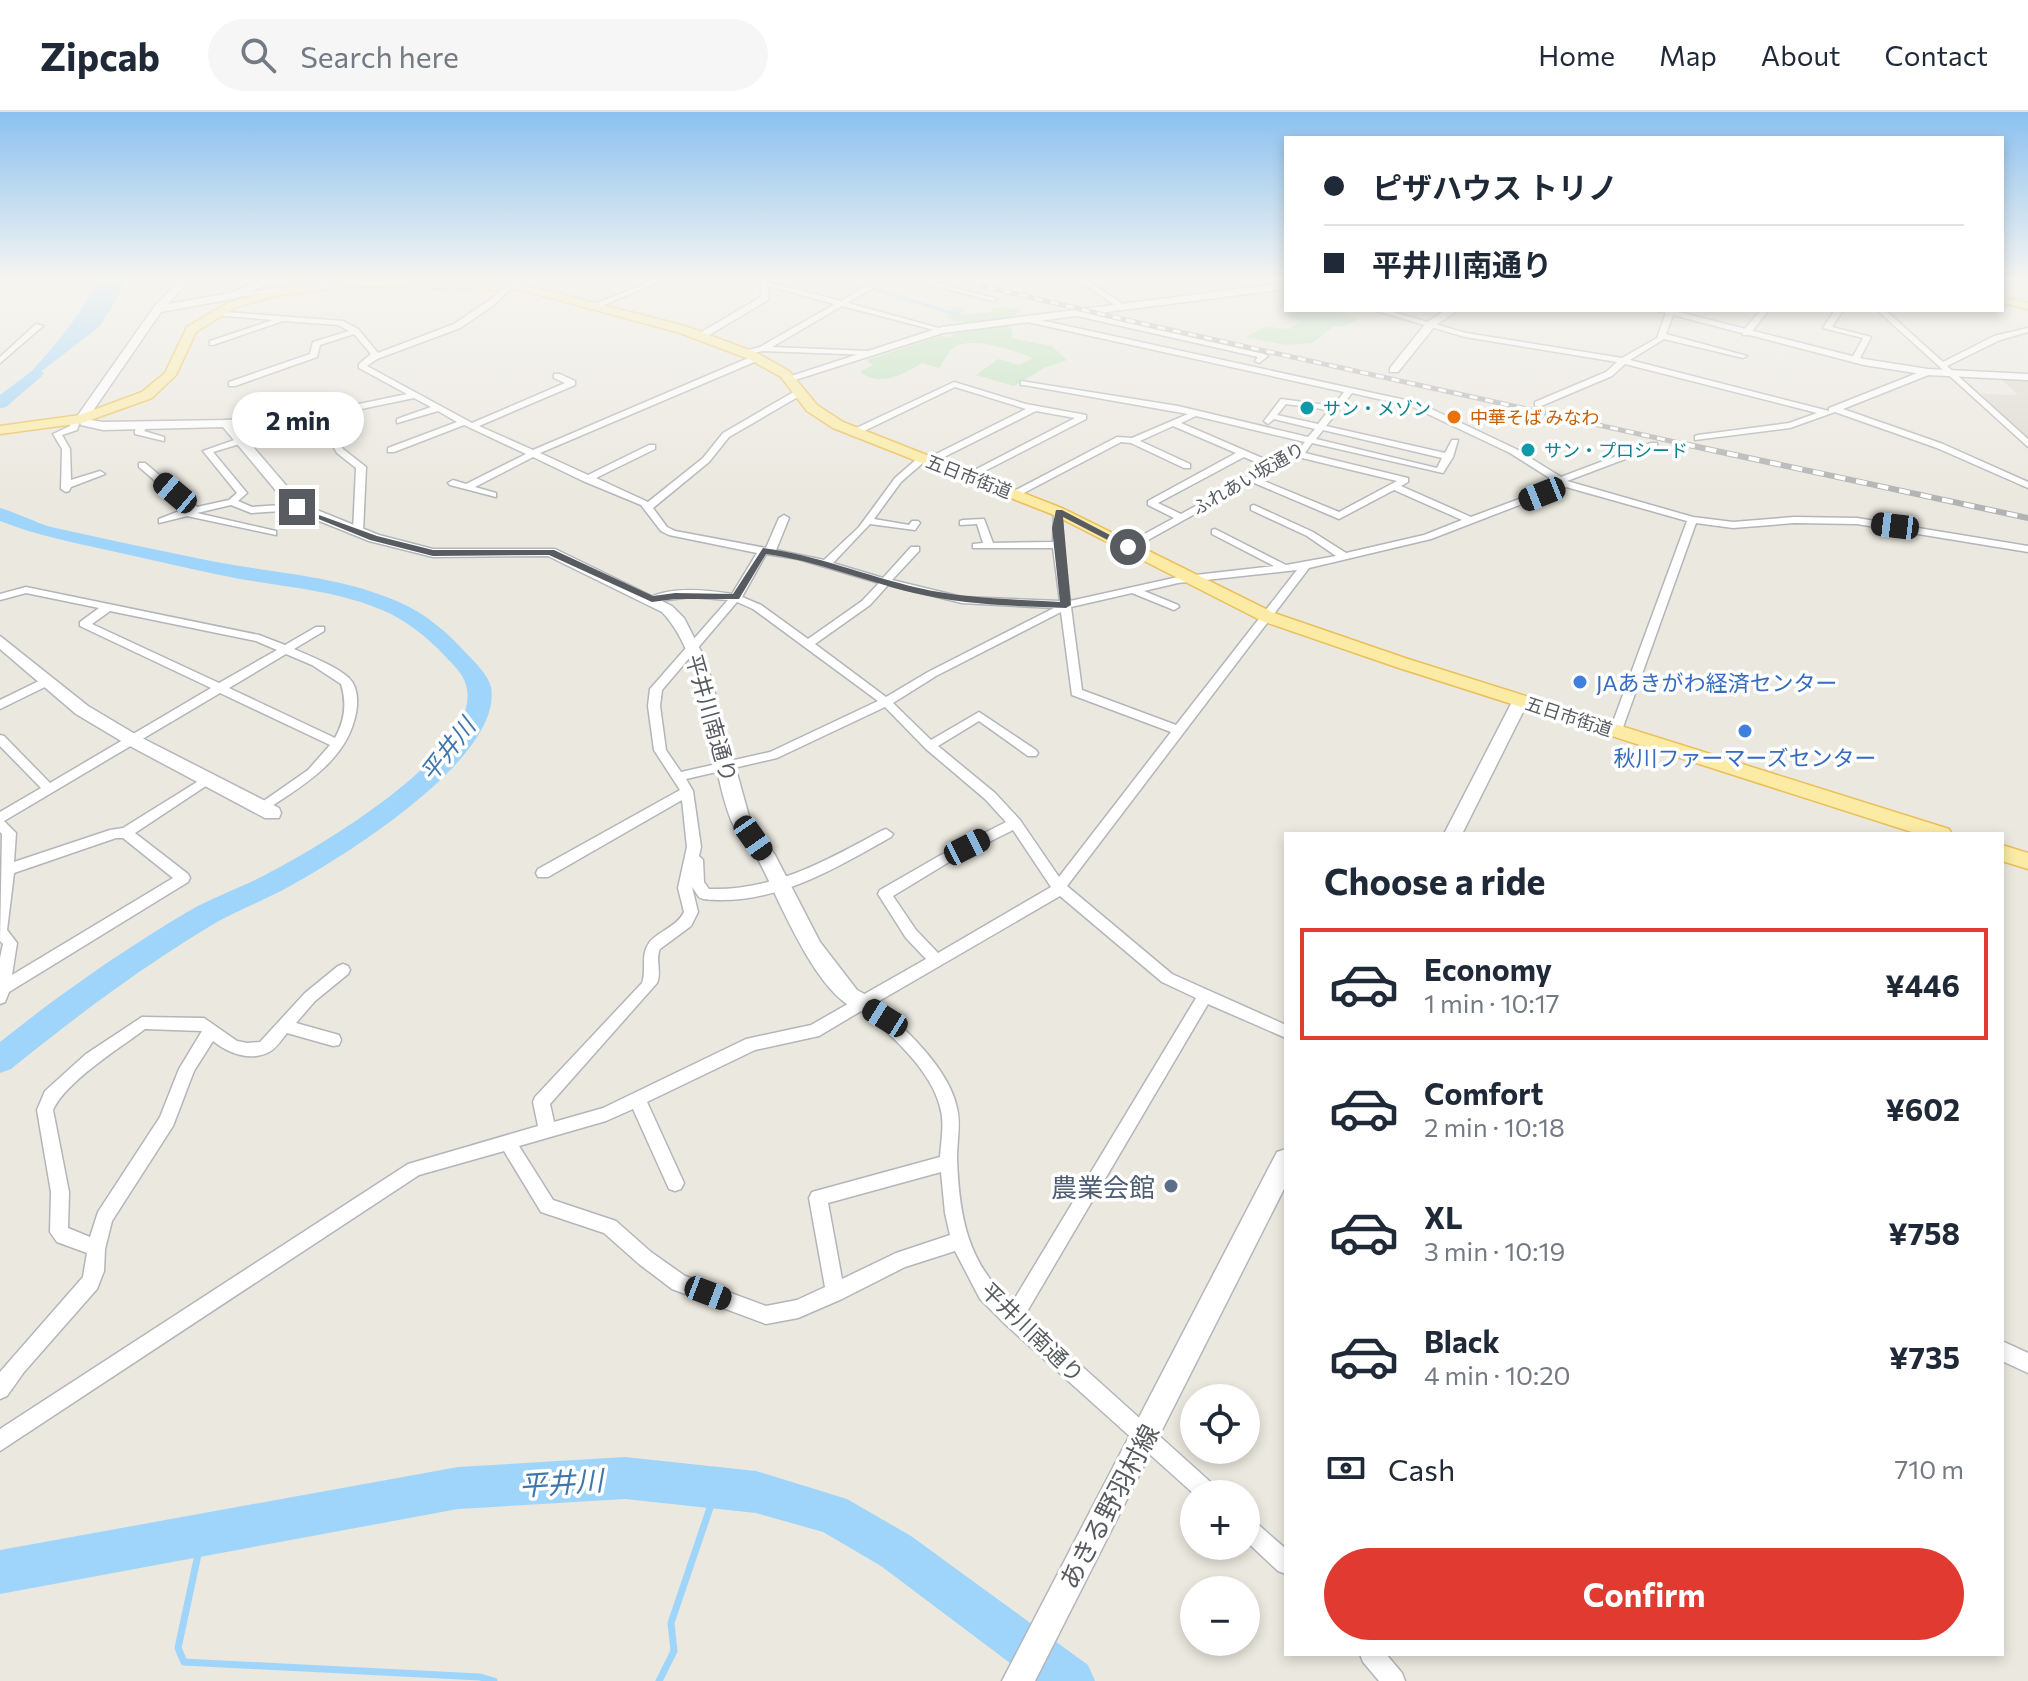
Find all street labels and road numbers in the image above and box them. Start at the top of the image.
street label: ふれあい坂通り [1188,437,1308,519]
street label: 五日市街道 [923,450,1015,502]
street label: 平井川南通り [681,651,743,785]
street label: 五日市街道 [1523,692,1615,740]
street label: 平井川南通り [976,1276,1090,1388]
street label: あきる野羽村線 [1052,1419,1164,1593]

